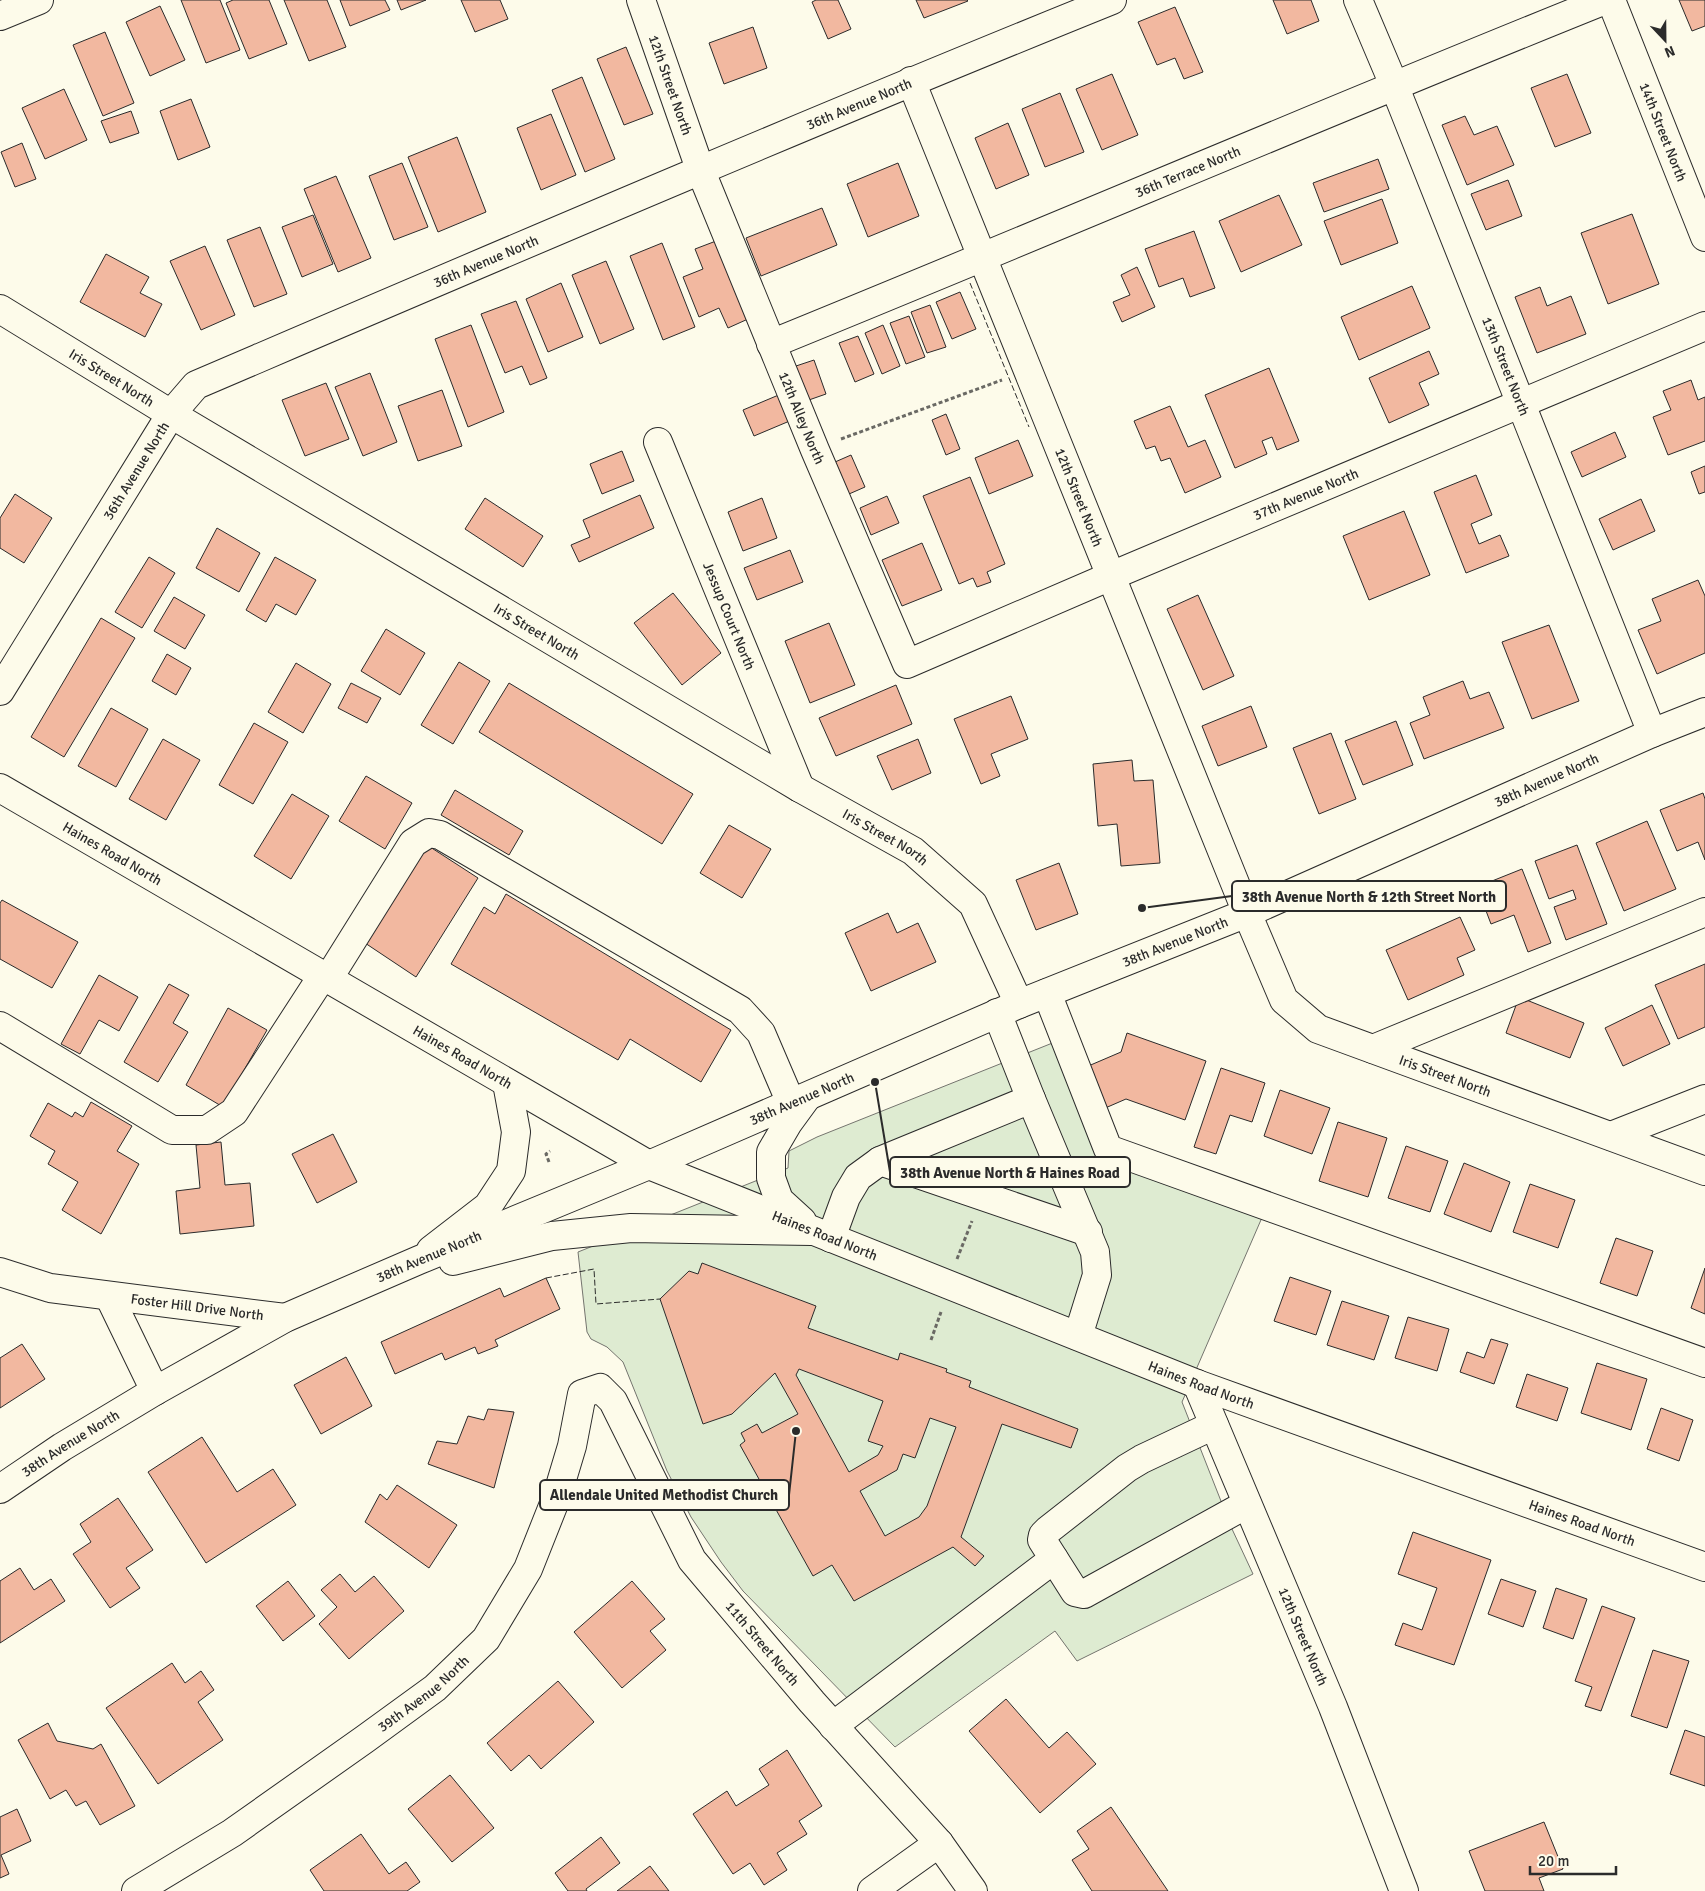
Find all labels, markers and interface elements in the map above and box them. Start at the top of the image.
north arrow [1640,15,1690,65]
street label: 12th Street North [645,33,696,137]
text: N [1662,42,1677,61]
street label: 36th Avenue North [804,74,914,133]
street label: 14th Street North [1636,80,1691,184]
street label: 36th Terrace North [1133,142,1243,201]
street label: 36th Avenue North [431,231,541,291]
street label: 13th Street North [1479,314,1533,418]
street label: Iris Street North [66,345,157,410]
street label: 12th Alley North [775,369,829,467]
street label: 36th Avenue North [99,418,173,523]
street label: 12th Street North [1052,445,1107,549]
street label: 37th Avenue North [1251,464,1361,524]
street label: Jessup Court North [700,559,759,672]
street label: Iris Street North [491,599,583,663]
street label: 38th Avenue North [1492,749,1601,811]
street label: Iris Street North [840,805,932,869]
street label: Haines Road North [60,818,165,889]
callout: 38th Avenue North & 12th Street North [1232,881,1506,911]
text: 38th Avenue North & 12th Street North [1242,888,1496,906]
street label: 38th Avenue North [1120,913,1230,970]
street label: Haines Road North [410,1021,515,1092]
street label: Iris Street North [1397,1051,1494,1100]
street label: 38th Avenue North [747,1068,857,1129]
callout: 38th Avenue North & Haines Road [890,1157,1130,1187]
text: 38th Avenue North & Haines Road [900,1164,1120,1182]
street label: Haines Road North [770,1207,880,1264]
street label: 38th Avenue North [374,1227,484,1286]
street label: Foster Hill Drive North [130,1290,265,1324]
street label: Haines Road North [1146,1357,1257,1412]
street label: 38th Avenue North [18,1406,122,1480]
callout: Allendale United Methodist Church [540,1480,789,1510]
text: Allendale United Methodist Church [550,1486,778,1504]
street label: Haines Road North [1526,1496,1638,1550]
street label: 12th Street North [1275,1585,1332,1688]
street label: 11th Street North [722,1598,803,1689]
street label: 39th Avenue North [374,1652,472,1735]
scale bar [1530,1844,1616,1876]
text: 20 m [1538,1852,1569,1870]

